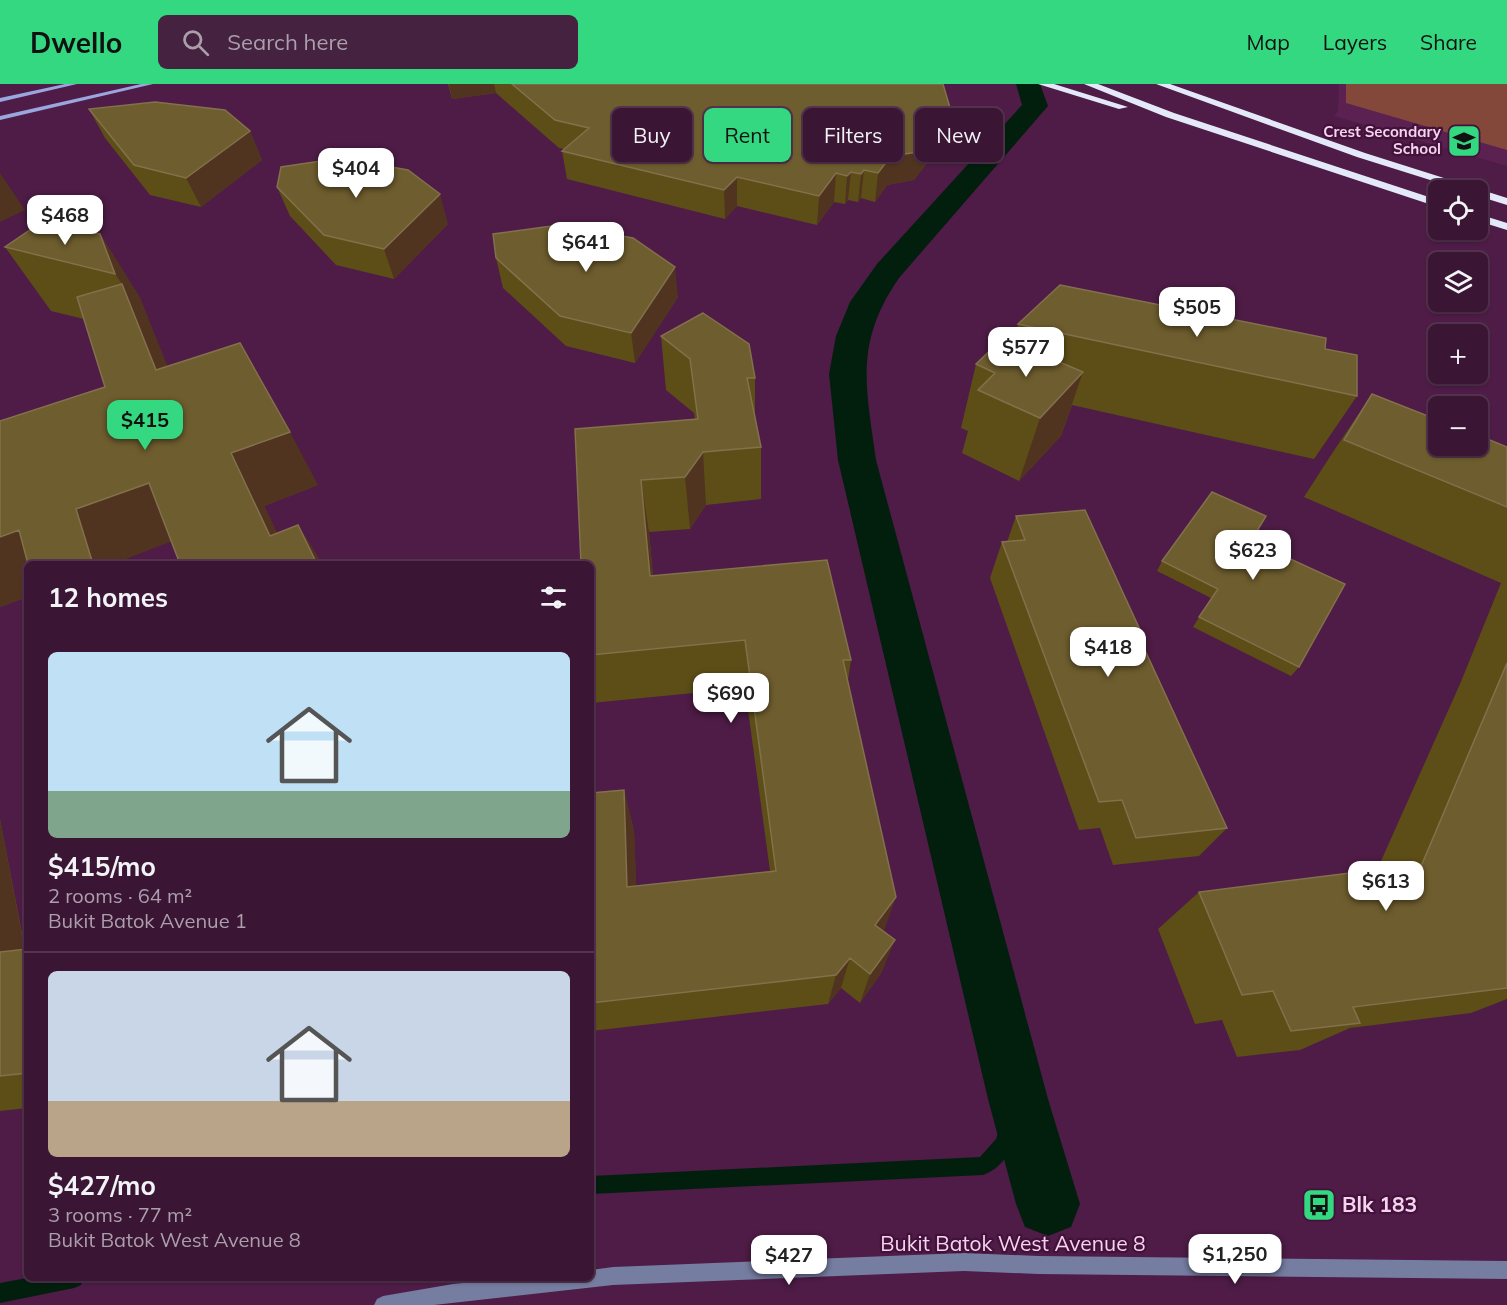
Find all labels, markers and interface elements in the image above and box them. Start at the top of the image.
search box [158,15,578,69]
text: Dwello [30,25,122,60]
icon: search [179,26,212,59]
text: Search here [227,28,348,56]
text: Map [1247,29,1290,55]
text: Layers [1323,29,1387,55]
text: Share [1420,29,1477,55]
chip: Buy [612,108,692,162]
chip: Rent [704,108,791,162]
chip: Filters [803,108,903,162]
chip: New [915,108,1003,162]
place label: Crest Secondary School [1323,122,1442,158]
school or university icon: Crest Secondary School [1446,123,1482,159]
pin: $404 [320,148,392,199]
text: $404 [332,155,380,180]
map controls [1428,180,1488,456]
button: locate [1428,180,1488,240]
pin: $468 [29,195,101,246]
text: $468 [41,202,89,227]
pin: $641 [550,222,622,273]
text: $641 [562,229,610,254]
button: layers [1428,252,1488,312]
pin: $505 [1161,287,1233,338]
text: $505 [1173,294,1221,319]
button: + [1428,324,1488,384]
pin: $577 [990,327,1062,378]
text: $577 [1002,334,1050,359]
button: − [1428,396,1488,456]
pin: $415 [109,400,181,451]
text: $415 [121,407,169,432]
pin: $623 [1217,530,1289,581]
text: $623 [1229,537,1277,562]
text: 12 homes [48,581,168,614]
icon: filters [537,581,570,614]
pin: $418 [1072,627,1144,678]
text: $418 [1084,634,1132,659]
pin: $690 [695,673,767,724]
text: $690 [707,680,755,705]
icon: home [255,691,363,799]
text: $415/mo [48,850,156,883]
pin: $613 [1350,861,1422,912]
text: $613 [1362,868,1410,893]
text: 2 rooms · 64 m² [48,883,192,908]
text: Bukit Batok Avenue 1 [48,908,247,933]
icon: home [255,1010,363,1118]
text: $427/mo [48,1169,156,1202]
bus stop icon: Blk 183 [1301,1187,1337,1223]
place label: Blk 183 [1342,1191,1417,1217]
text: 3 rooms · 77 m² [48,1202,192,1227]
text: Bukit Batok West Avenue 8 [48,1227,301,1252]
street label: Bukit Batok West Avenue 8 [880,1230,1146,1256]
pin: $1,250 [1186,1234,1284,1285]
pin: $427 [753,1235,825,1286]
text: $1,250 [1203,1241,1267,1266]
text: $427 [765,1242,813,1267]

